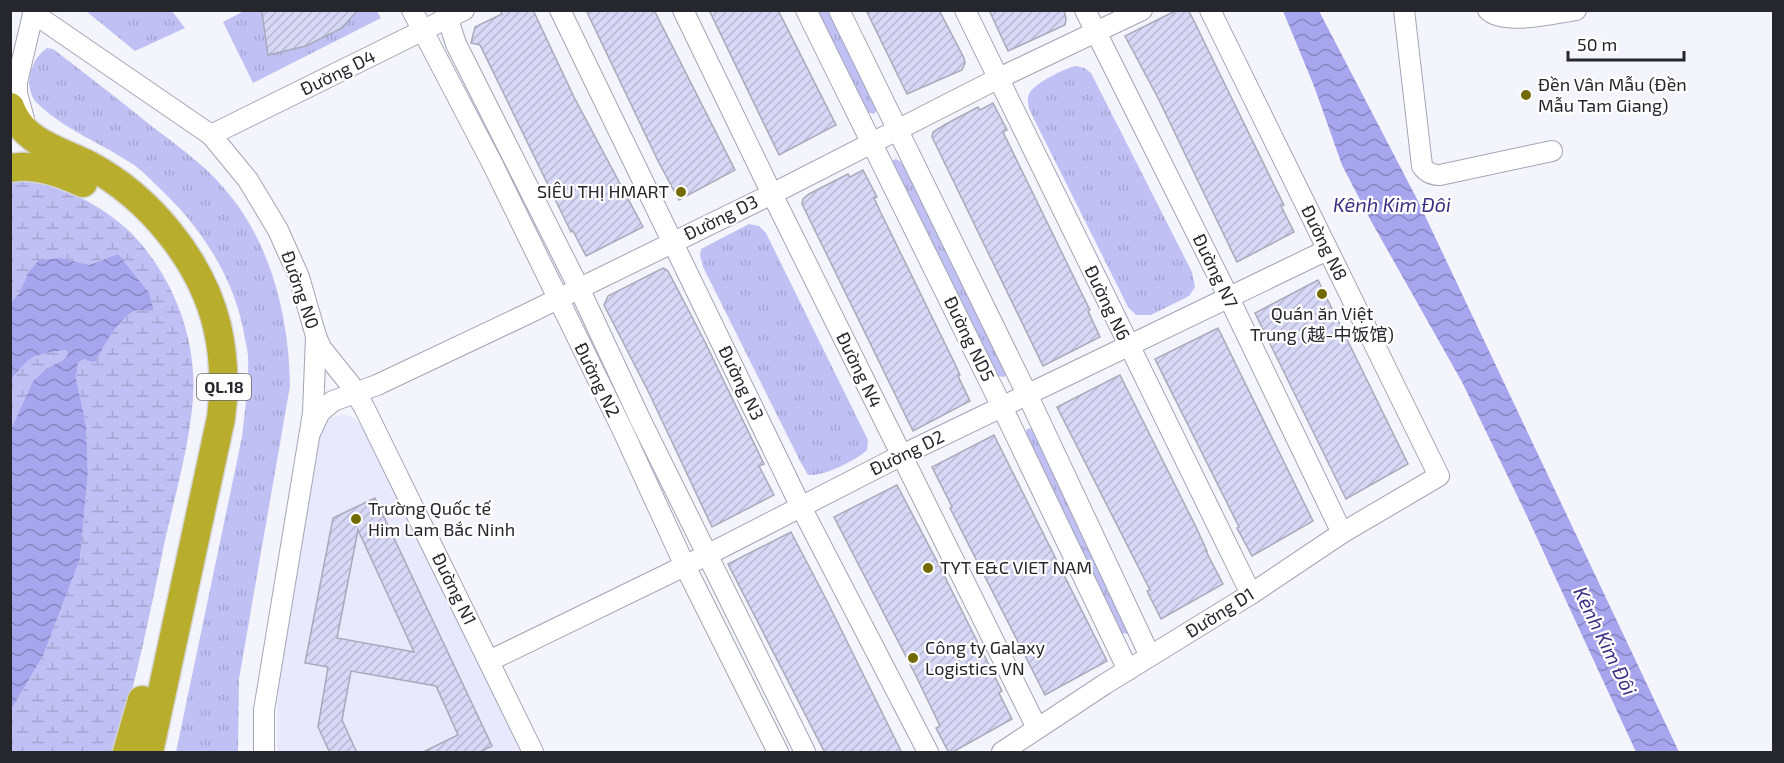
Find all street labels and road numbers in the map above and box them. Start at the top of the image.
street label: Đường D4 [296,45,379,100]
street label: Đường D3 [680,190,761,244]
street label: Đường N8 [1297,201,1353,284]
street label: Đường N7 [1189,230,1243,311]
street label: Đường N0 [277,248,325,332]
street label: Đường N6 [1080,261,1135,344]
street label: Đường ND5 [940,292,1000,385]
street label: Đường N4 [832,328,888,411]
street label: Đường N2 [570,339,625,421]
street label: Đường N3 [714,342,769,424]
road number: QL.18 [197,374,251,400]
street label: Đường D2 [866,425,947,479]
street label: Đường N1 [428,549,482,628]
street label: Đường D1 [1181,582,1258,642]

